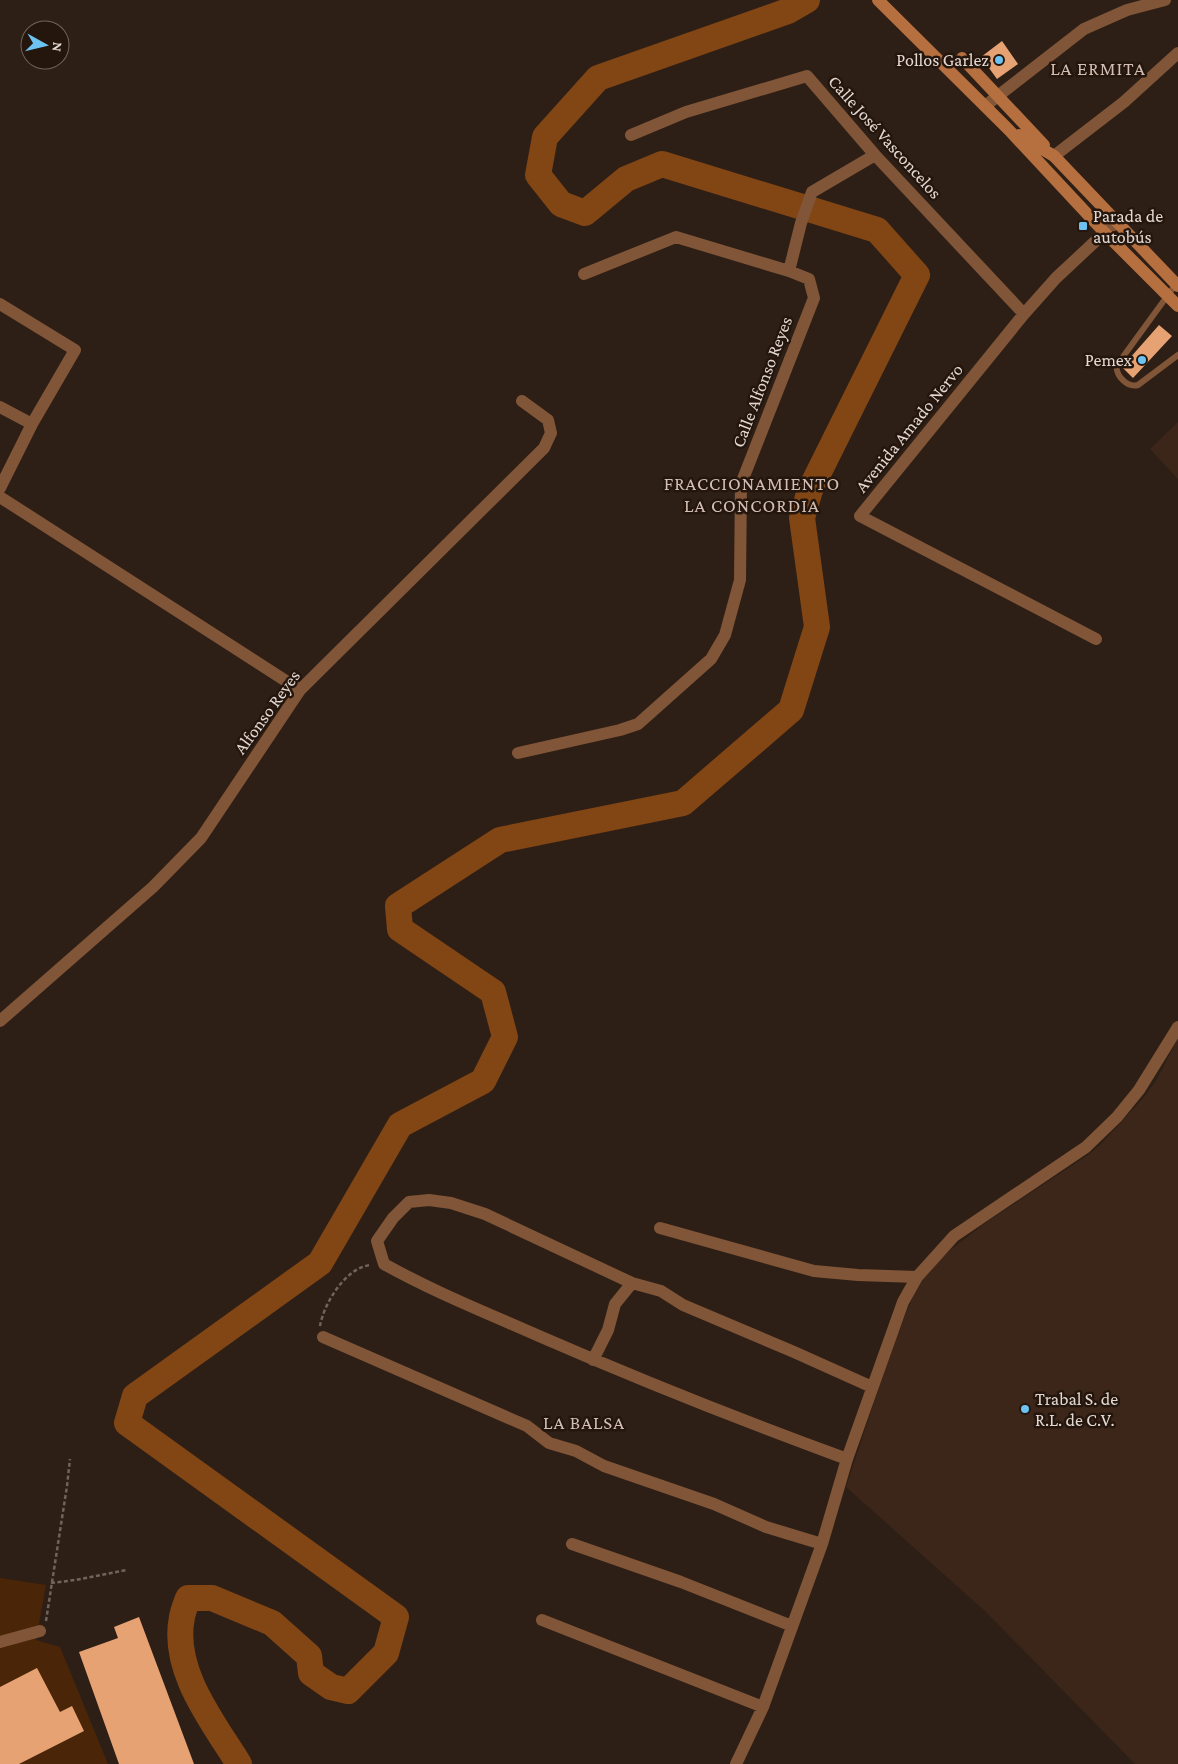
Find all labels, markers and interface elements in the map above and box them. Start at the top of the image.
north arrow [20,20,70,70]
text: N [49,41,66,53]
place label: Pollos Garlez [896,50,989,70]
marker: Pollos Garlez [993,54,1005,66]
district label: LA ERMITA [1050,58,1146,79]
street label: Calle José Vasconcelos [824,71,946,203]
place label: Parada de autobús [1093,206,1163,247]
marker: Parada de autobús [1077,220,1089,232]
street label: Calle Alfonso Reyes [728,314,796,450]
place label: Pemex [1085,350,1133,370]
marker: Pemex [1136,354,1148,366]
street label: Avenida Amado Nervo [851,360,967,496]
district label: FRACCIONAMIENTO LA CONCORDIA [664,473,840,516]
street label: Alfonso Reyes [230,666,304,758]
place label: Trabal S. de R.L. de C.V. [1035,1389,1118,1430]
marker: Trabal S. de R.L. de C.V. [1019,1403,1031,1415]
district label: LA BALSA [543,1412,625,1433]

